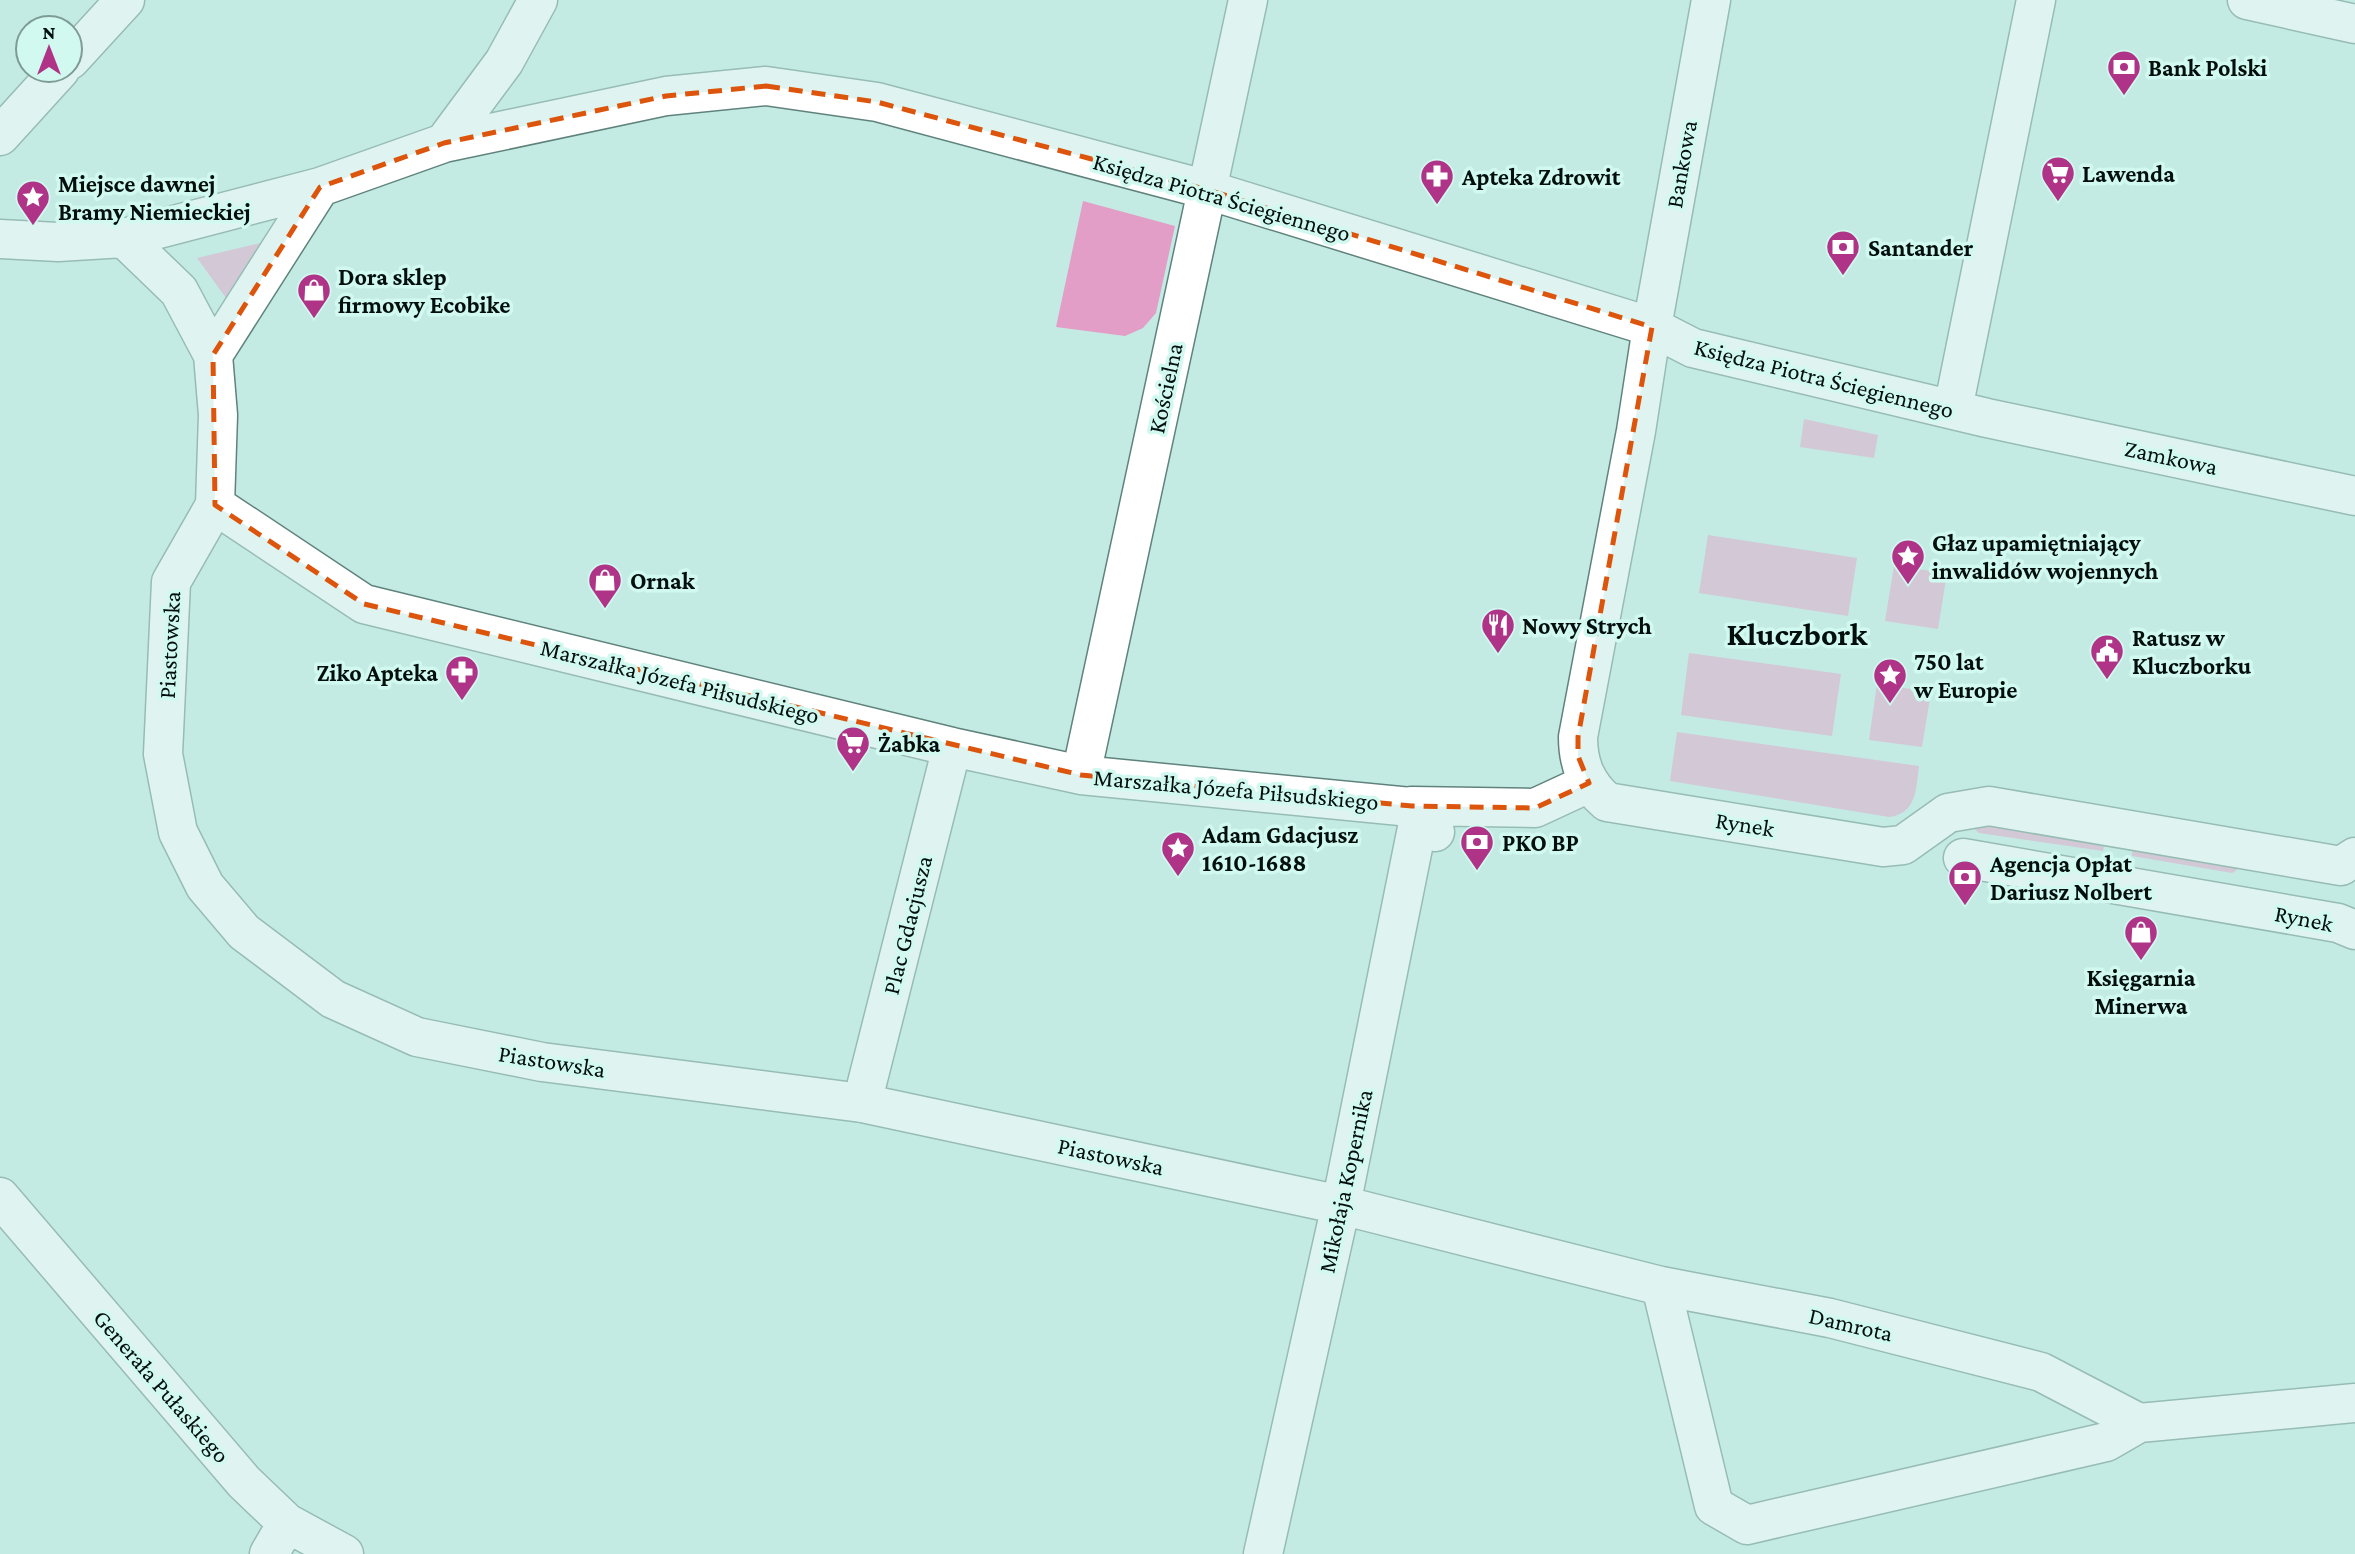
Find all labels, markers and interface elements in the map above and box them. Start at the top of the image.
north arrow [14,14,84,84]
text: N [43,22,56,43]
bank icon: Bank Polski [2105,48,2143,97]
place label: Bank Polski [2148,54,2267,81]
street label: Bankowa [1660,118,1702,210]
street label: Księdza Piotra Ściegiennego [1090,147,1354,247]
supermarket icon: Lawenda [2039,154,2077,203]
pharmacy icon: Apteka Zdrowit [1418,157,1456,206]
place label: Lawenda [2082,160,2175,187]
place label: Apteka Zdrowit [1461,163,1621,190]
place label: Miejsce dawnej Bramy Niemieckiej [58,170,251,226]
place icon: Miejsce dawnej Bramy Niemieckiej [14,178,52,227]
bank icon: Santander [1824,228,1862,277]
place label: Santander [1868,234,1974,261]
place label: Dora sklep firmowy Ecobike [338,263,510,318]
shop icon: Dora sklep firmowy Ecobike [295,271,333,320]
street label: Księdza Piotra Ściegiennego [1691,333,1957,423]
street label: Kościelna [1142,340,1188,436]
street label: Zamkowa [2122,434,2220,480]
place label: Głaz upamiętniający inwalidów wojennych [1932,529,2159,585]
place icon: Głaz upamiętniający inwalidów wojennych [1889,537,1927,586]
shop icon: Ornak [586,561,624,610]
place label: Ornak [630,567,696,594]
street label: Piastowska [153,590,185,700]
restaurant icon: Nowy Strych [1479,606,1517,655]
place label: Nowy Strych [1522,612,1652,639]
district label: Kluczbork [1727,616,1868,652]
place label: Ratusz w Kluczborku [2132,624,2251,679]
public building icon: Ratusz w Kluczborku [2088,632,2126,681]
street label: Marszałka Józefa Piłsudskiego [538,633,822,729]
place label: 750 lat w Europie [1913,648,2018,703]
pharmacy icon: Ziko Apteka [443,653,481,702]
place icon: 750 lat w Europie [1871,656,1909,705]
place label: Ziko Apteka [317,659,438,686]
supermarket icon: Żabka [834,724,872,773]
place label: Żabka [878,730,941,757]
street label: Marszałka Józefa Piłsudskiego [1092,763,1380,815]
street label: Rynek [1714,806,1777,842]
place label: Adam Gdacjusz 1610-1688 [1201,821,1358,876]
bank icon: PKO BP [1458,823,1496,872]
place icon: Adam Gdacjusz 1610-1688 [1159,829,1197,878]
place label: PKO BP [1502,829,1579,856]
place label: Agencja Opłat Dariusz Nolbert [1989,850,2152,905]
street label: Plac Gdacjusza [877,853,937,997]
bank icon: Agencja Opłat Dariusz Nolbert [1946,858,1984,907]
street label: Rynek [2273,899,2336,937]
shop icon: Księgarnia Minerwa [2122,913,2160,962]
place label: Księgarnia Minerwa [2087,964,2196,1019]
street label: Piastowska [497,1039,607,1083]
street label: Mikołaja Kopernika [1312,1087,1378,1275]
street label: Piastowska [1055,1132,1167,1180]
street label: Damrota [1806,1301,1896,1347]
street label: Generała Pułaskiego [88,1304,236,1468]

